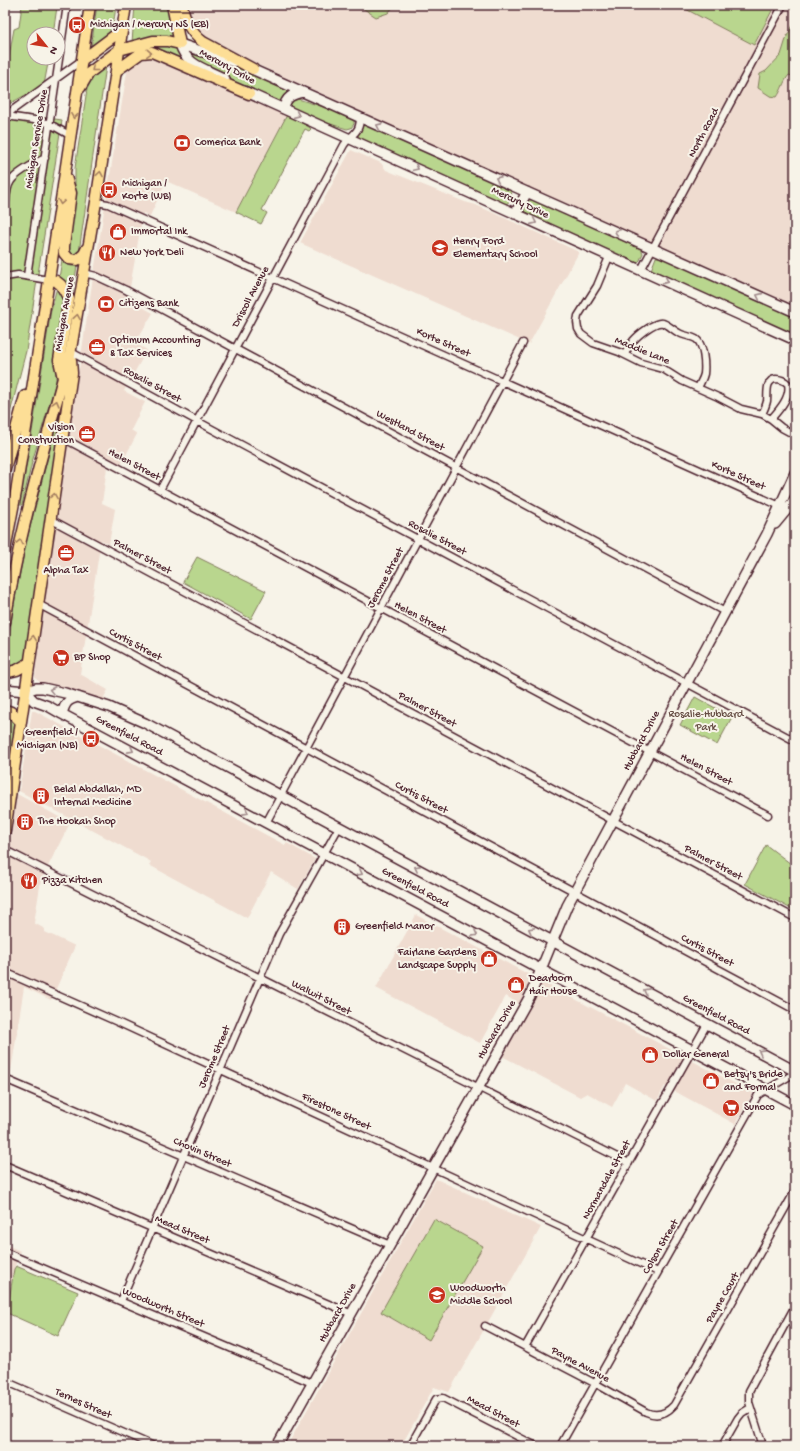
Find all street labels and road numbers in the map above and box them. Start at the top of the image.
street label: Mercury Drive [197,47,257,87]
street label: Michigan Service Drive [23,88,51,189]
street label: North Road [686,105,723,160]
street label: Mercury Drive [489,184,551,222]
street label: Driscoll Avenue [229,264,272,330]
street label: Michigan Avenue [53,276,78,352]
street label: Korte Street [414,326,473,361]
street label: Maddie Lane [613,335,672,368]
street label: Rosalie Street [121,364,184,407]
street label: Westland Street [374,408,448,455]
street label: Helen Street [106,446,163,484]
street label: Korte Street [709,459,768,494]
street label: Rosalie Street [406,518,469,559]
street label: Palmer Street [110,536,174,578]
street label: Jerome Street [365,544,408,610]
street label: Helen Street [392,599,449,637]
street label: Curtis Street [107,626,165,665]
street label: Palmer Street [395,689,459,731]
street label: Hubbard Drive [621,709,663,773]
street label: Greenfield Road [93,712,166,759]
street label: Helen Street [678,751,735,789]
street label: Curtis Street [393,779,451,818]
street label: Palmer Street [681,842,745,884]
street label: Greenfield Road [379,864,452,911]
street label: Curtis Street [679,932,737,971]
street label: Walwit Street [289,978,354,1019]
street label: Greenfield Road [680,991,753,1038]
street label: Hubbard Drive [475,998,519,1062]
street label: Jerome Street [196,1023,234,1090]
street label: Firestone Street [299,1090,374,1134]
street label: Chovin Street [171,1135,234,1171]
street label: Normandale Street [580,1137,634,1222]
street label: Mead Street [153,1213,212,1247]
street label: Colson Street [641,1216,682,1276]
street label: Payne Court [703,1269,743,1326]
street label: Hubbard Drive [317,1281,359,1345]
street label: Woodworth Street [120,1285,207,1331]
street label: Payne Avenue [548,1344,611,1386]
street label: Ternes Street [52,1386,115,1422]
street label: Mead Street [465,1393,523,1432]

